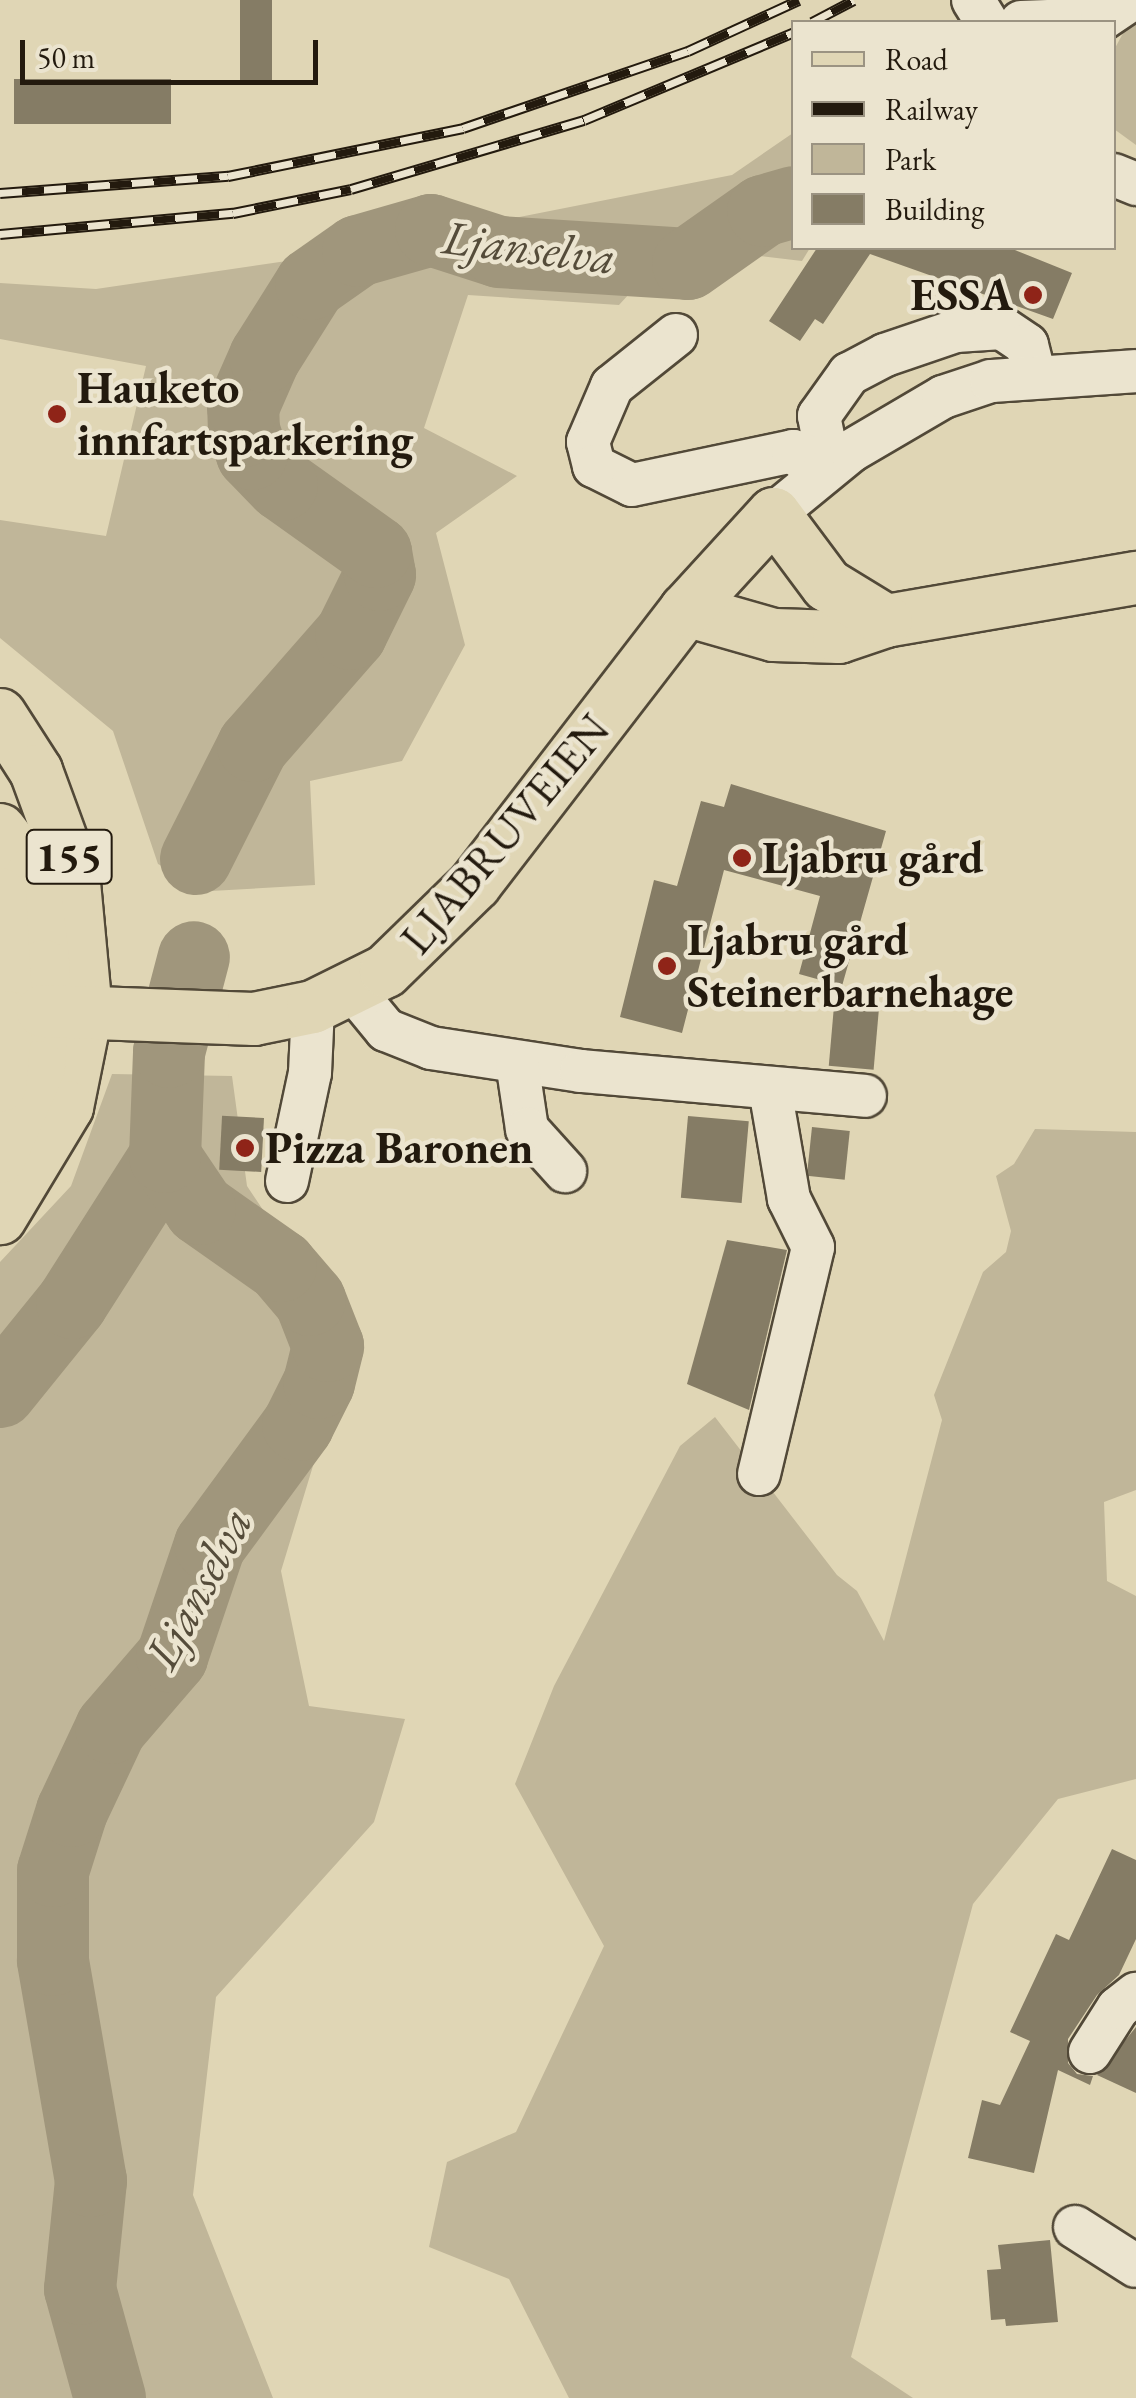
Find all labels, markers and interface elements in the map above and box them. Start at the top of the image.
scale bar [25,20,322,82]
legend [791,20,1116,250]
text: 50 m [37,38,95,77]
text: Road [885,40,948,79]
text: Railway [885,90,978,129]
text: Park [885,140,936,179]
text: Building [885,190,984,229]
water label: Ljanselva [439,208,619,286]
place label: ESSA [910,268,1013,322]
marker: ESSA [1022,284,1044,306]
place label: Hauketo innfartsparkering [77,361,413,467]
marker: Hauketo innfartsparkering [46,403,68,425]
street label: LJABRUVEIEN [389,703,621,965]
road number: 155 [24,820,114,894]
place label: Ljabru gård [762,831,984,885]
marker: Ljabru gård [731,847,753,869]
place label: Ljabru gård Steinerbarnehage [687,913,1014,1019]
marker: Ljabru gård Steinerbarnehage [656,955,678,977]
place label: Pizza Baronen [265,1121,534,1175]
marker: Pizza Baronen [234,1137,256,1159]
water label: Ljanselva [132,1498,264,1678]

